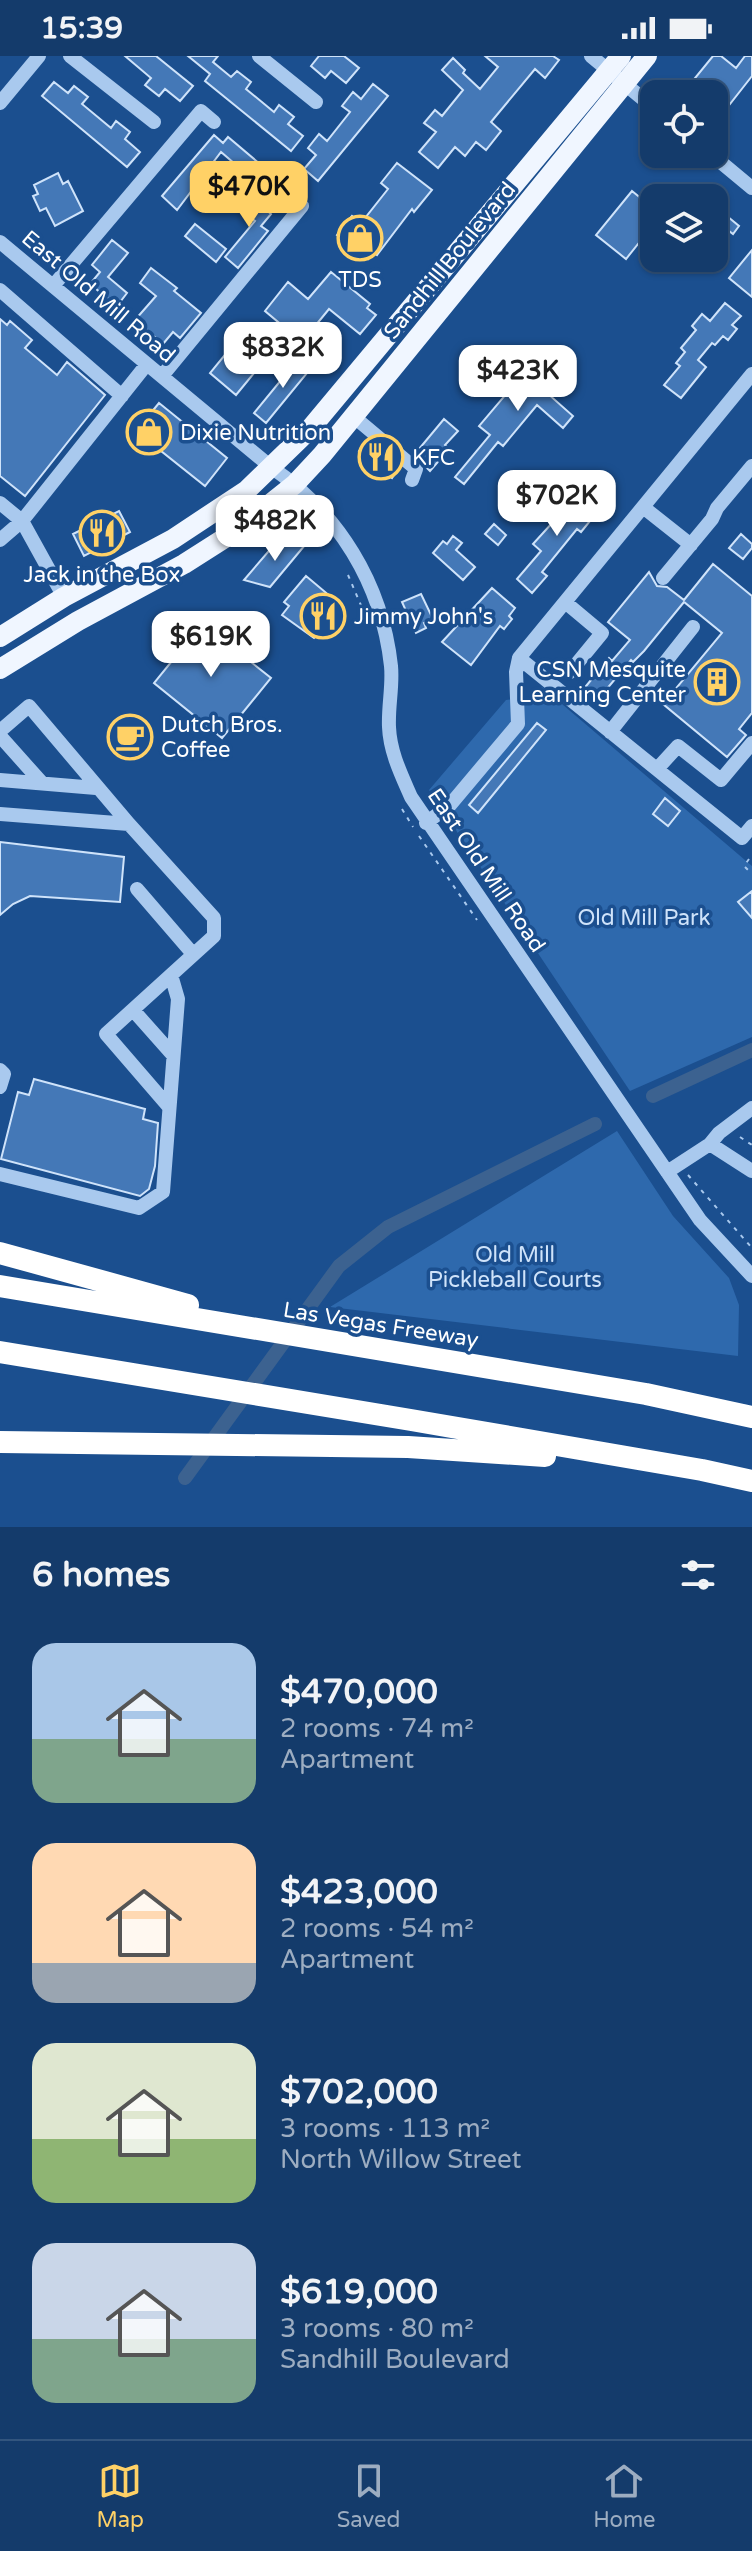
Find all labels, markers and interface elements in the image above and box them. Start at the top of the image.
text: 15:39 [40,10,123,47]
map controls [640,80,728,272]
button: locate [640,80,728,168]
pin: $470K [193,161,305,229]
text: $470K [208,171,290,202]
street label: Sandhill Boulevard [379,177,521,344]
button: layers [640,184,728,272]
shop icon: TDS [336,214,384,262]
street label: East Old Mill Road [16,225,180,368]
place label: TDS [338,267,382,293]
pin: $832K [227,322,339,390]
text: $832K [242,332,324,363]
pin: $423K [462,345,574,413]
text: $423K [477,355,559,386]
shop icon: Dixie Nutrition [125,408,173,456]
place label: Dixie Nutrition [180,420,331,446]
restaurant icon: KFC [357,433,405,481]
place label: KFC [412,445,455,471]
pin: $702K [501,470,613,538]
text: $702K [516,480,598,511]
pin: $482K [219,495,331,563]
text: $482K [234,505,316,536]
restaurant icon: Jack in the Box [78,509,126,557]
place label: Jack in the Box [24,562,180,588]
restaurant icon: Jimmy John's [299,592,347,640]
place label: Jimmy John's [354,604,493,630]
pin: $619K [155,611,267,679]
text: $619K [170,621,252,652]
place label: CSN Mesquite Learning Center [519,657,687,708]
building icon: CSN Mesquite Learning Center [693,658,741,706]
place label: Dutch Bros. Coffee [161,712,283,763]
cafe icon: Dutch Bros. Coffee [106,713,154,761]
street label: East Old Mill Road [422,784,551,957]
park label: Old Mill Park [578,905,710,931]
park label: Old Mill Pickleball Courts [428,1242,602,1293]
street label: Las Vegas Freeway [281,1297,480,1353]
icon: filters [676,1553,720,1597]
text: 6 homes [32,1555,170,1596]
text: $470,000 [280,1672,438,1713]
icon: home [96,1675,192,1771]
text: 2 rooms · 74 m² [280,1713,474,1744]
text: Apartment [280,1744,414,1775]
text: $423,000 [280,1872,438,1913]
icon: home [96,1875,192,1971]
text: 2 rooms · 54 m² [280,1913,474,1944]
text: Apartment [280,1944,414,1975]
text: $702,000 [280,2072,438,2113]
icon: home [96,2075,192,2171]
text: 3 rooms · 113 m² [280,2113,490,2144]
text: North Willow Street [280,2144,522,2175]
text: $619,000 [280,2272,438,2313]
icon: home [96,2275,192,2371]
text: 3 rooms · 80 m² [280,2313,474,2344]
text: Sandhill Boulevard [280,2344,510,2375]
tab: Map [96,2459,144,2533]
tab: Saved [337,2459,400,2533]
tab: Home [593,2459,656,2533]

